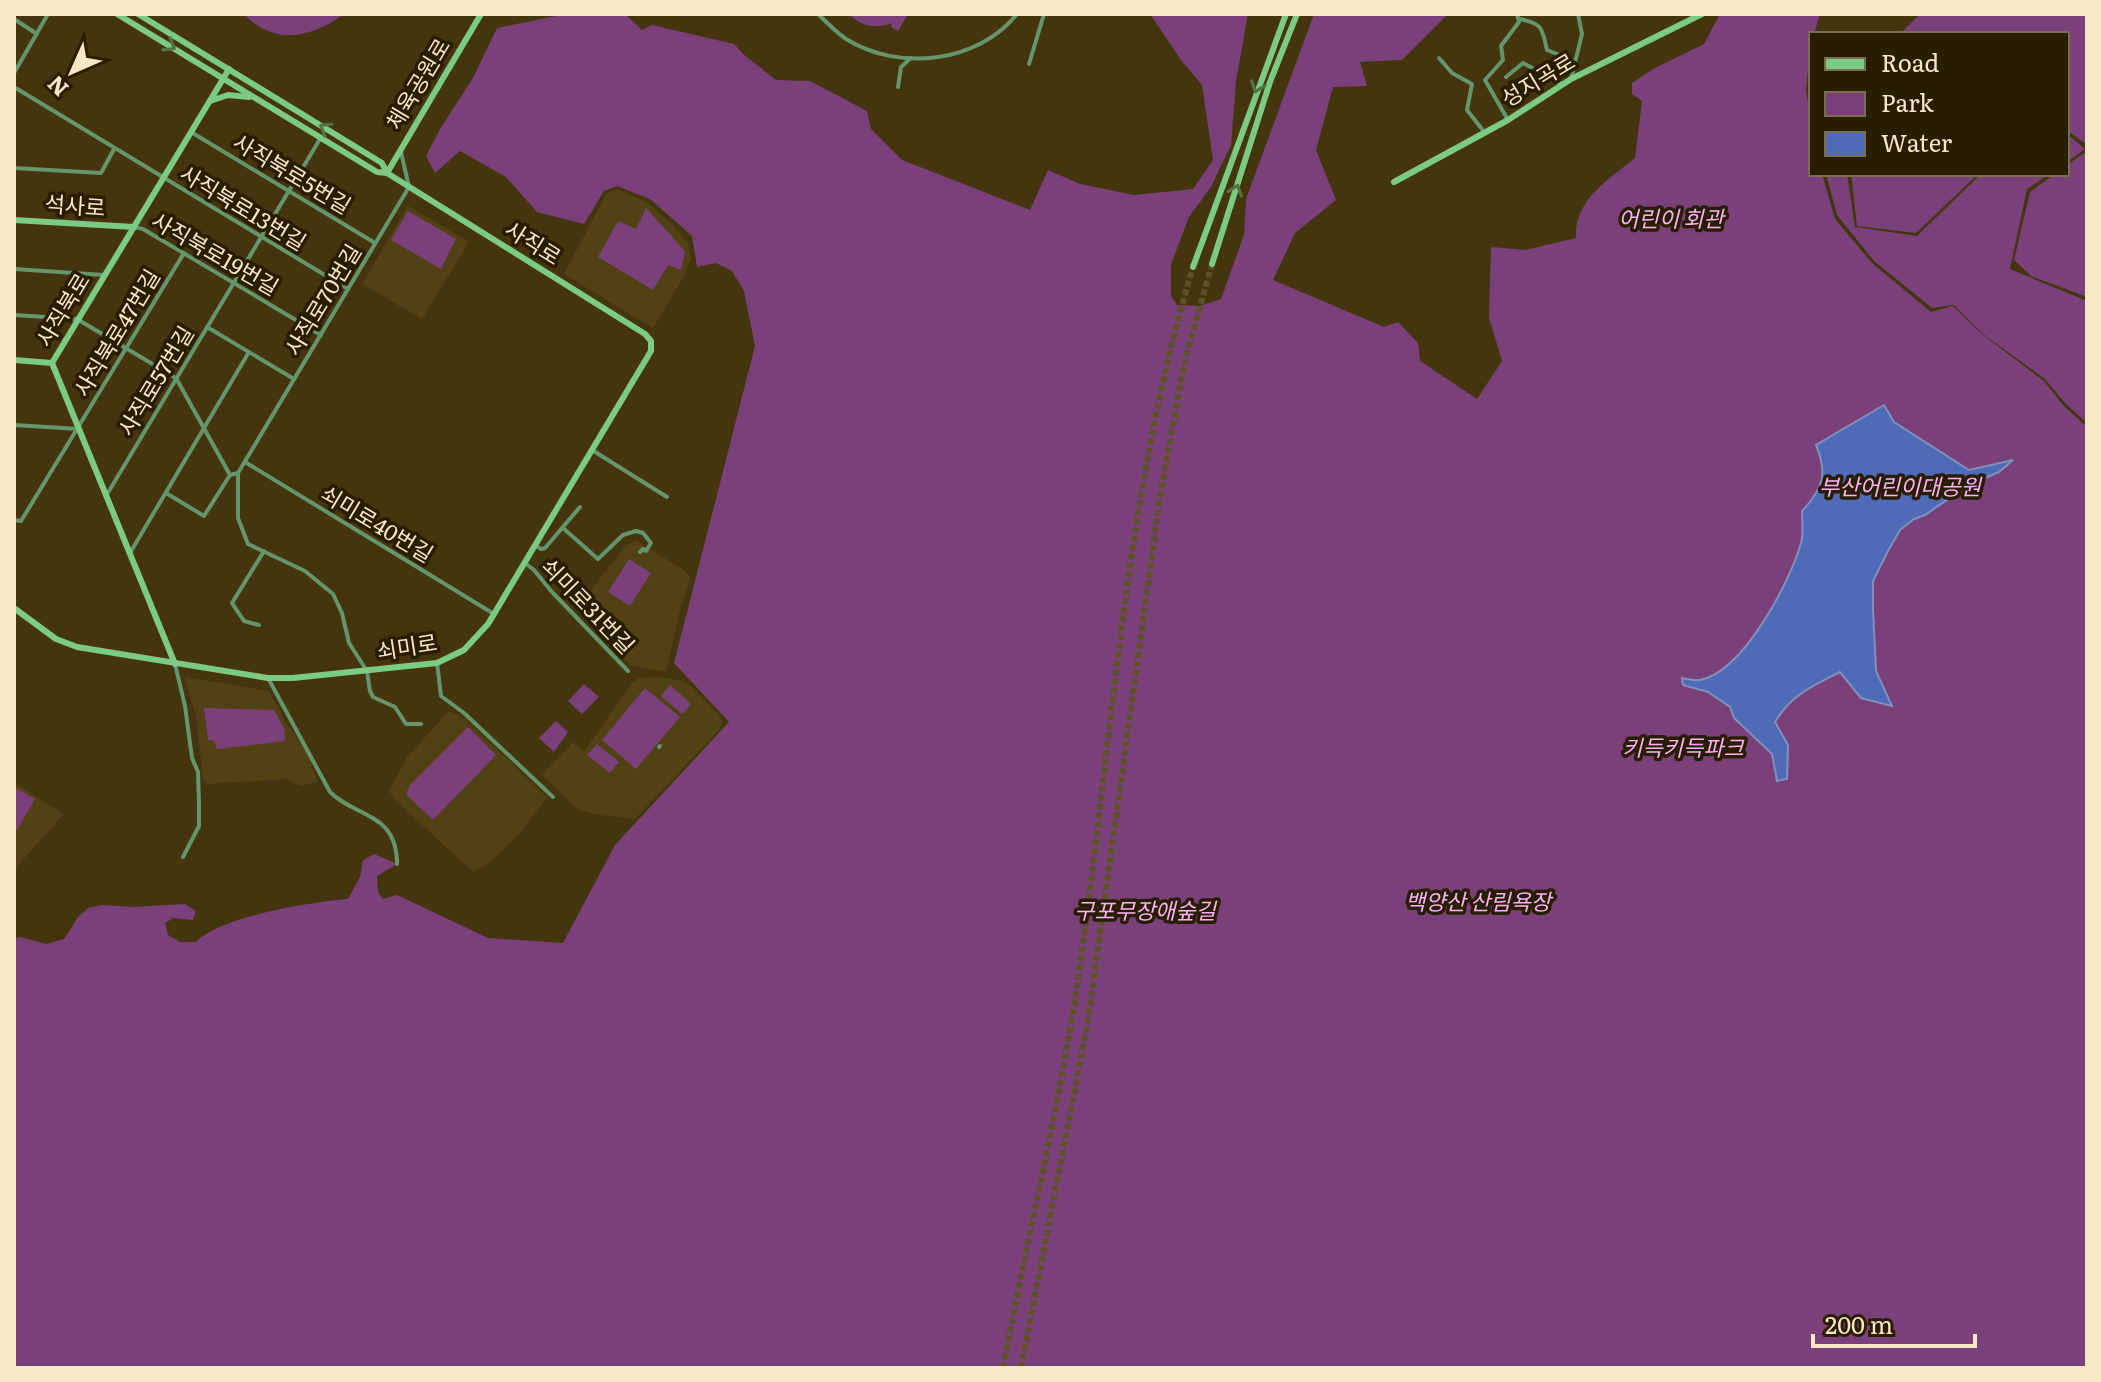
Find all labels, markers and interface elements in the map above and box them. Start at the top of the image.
street label: 체육공원로 [377,31,457,135]
north arrow [32,32,112,112]
legend [1809,32,2069,176]
one-way arrow [161,37,176,52]
street label: 성지곡로 [1494,44,1580,114]
text: Road [1881,44,1940,79]
text: N [39,69,75,105]
one-way arrow [1251,79,1267,93]
text: Park [1881,84,1934,119]
one-way arrow [319,123,334,138]
street label: 사직북로5번길 [227,124,358,221]
text: Water [1881,124,1953,159]
street label: 사직북로13번길 [174,156,313,258]
one-way arrow [1227,183,1243,197]
street label: 석사로 [44,186,107,223]
park label: 어린이 회관 [1618,201,1726,234]
street label: 사직북로19번길 [146,203,285,302]
street label: 사직로 [499,212,568,272]
street label: 사직로70번길 [275,237,368,361]
street label: 사직북로47번길 [65,262,167,402]
street label: 사직북로 [27,266,97,352]
street label: 사직로57번길 [109,319,201,442]
park label: 부산어린이대공원 [1819,469,1983,502]
street label: 쇠미로40번길 [315,476,440,569]
street label: 쇠미로31번길 [535,550,643,660]
street label: 쇠미로 [374,624,439,667]
park label: 키득키득파크 [1622,730,1744,763]
park label: 백양산 산림욕장 [1405,884,1554,917]
park label: 구포무장애숲길 [1074,893,1218,926]
scale bar [1813,1298,1975,1348]
text: 200 m [1825,1306,1893,1341]

